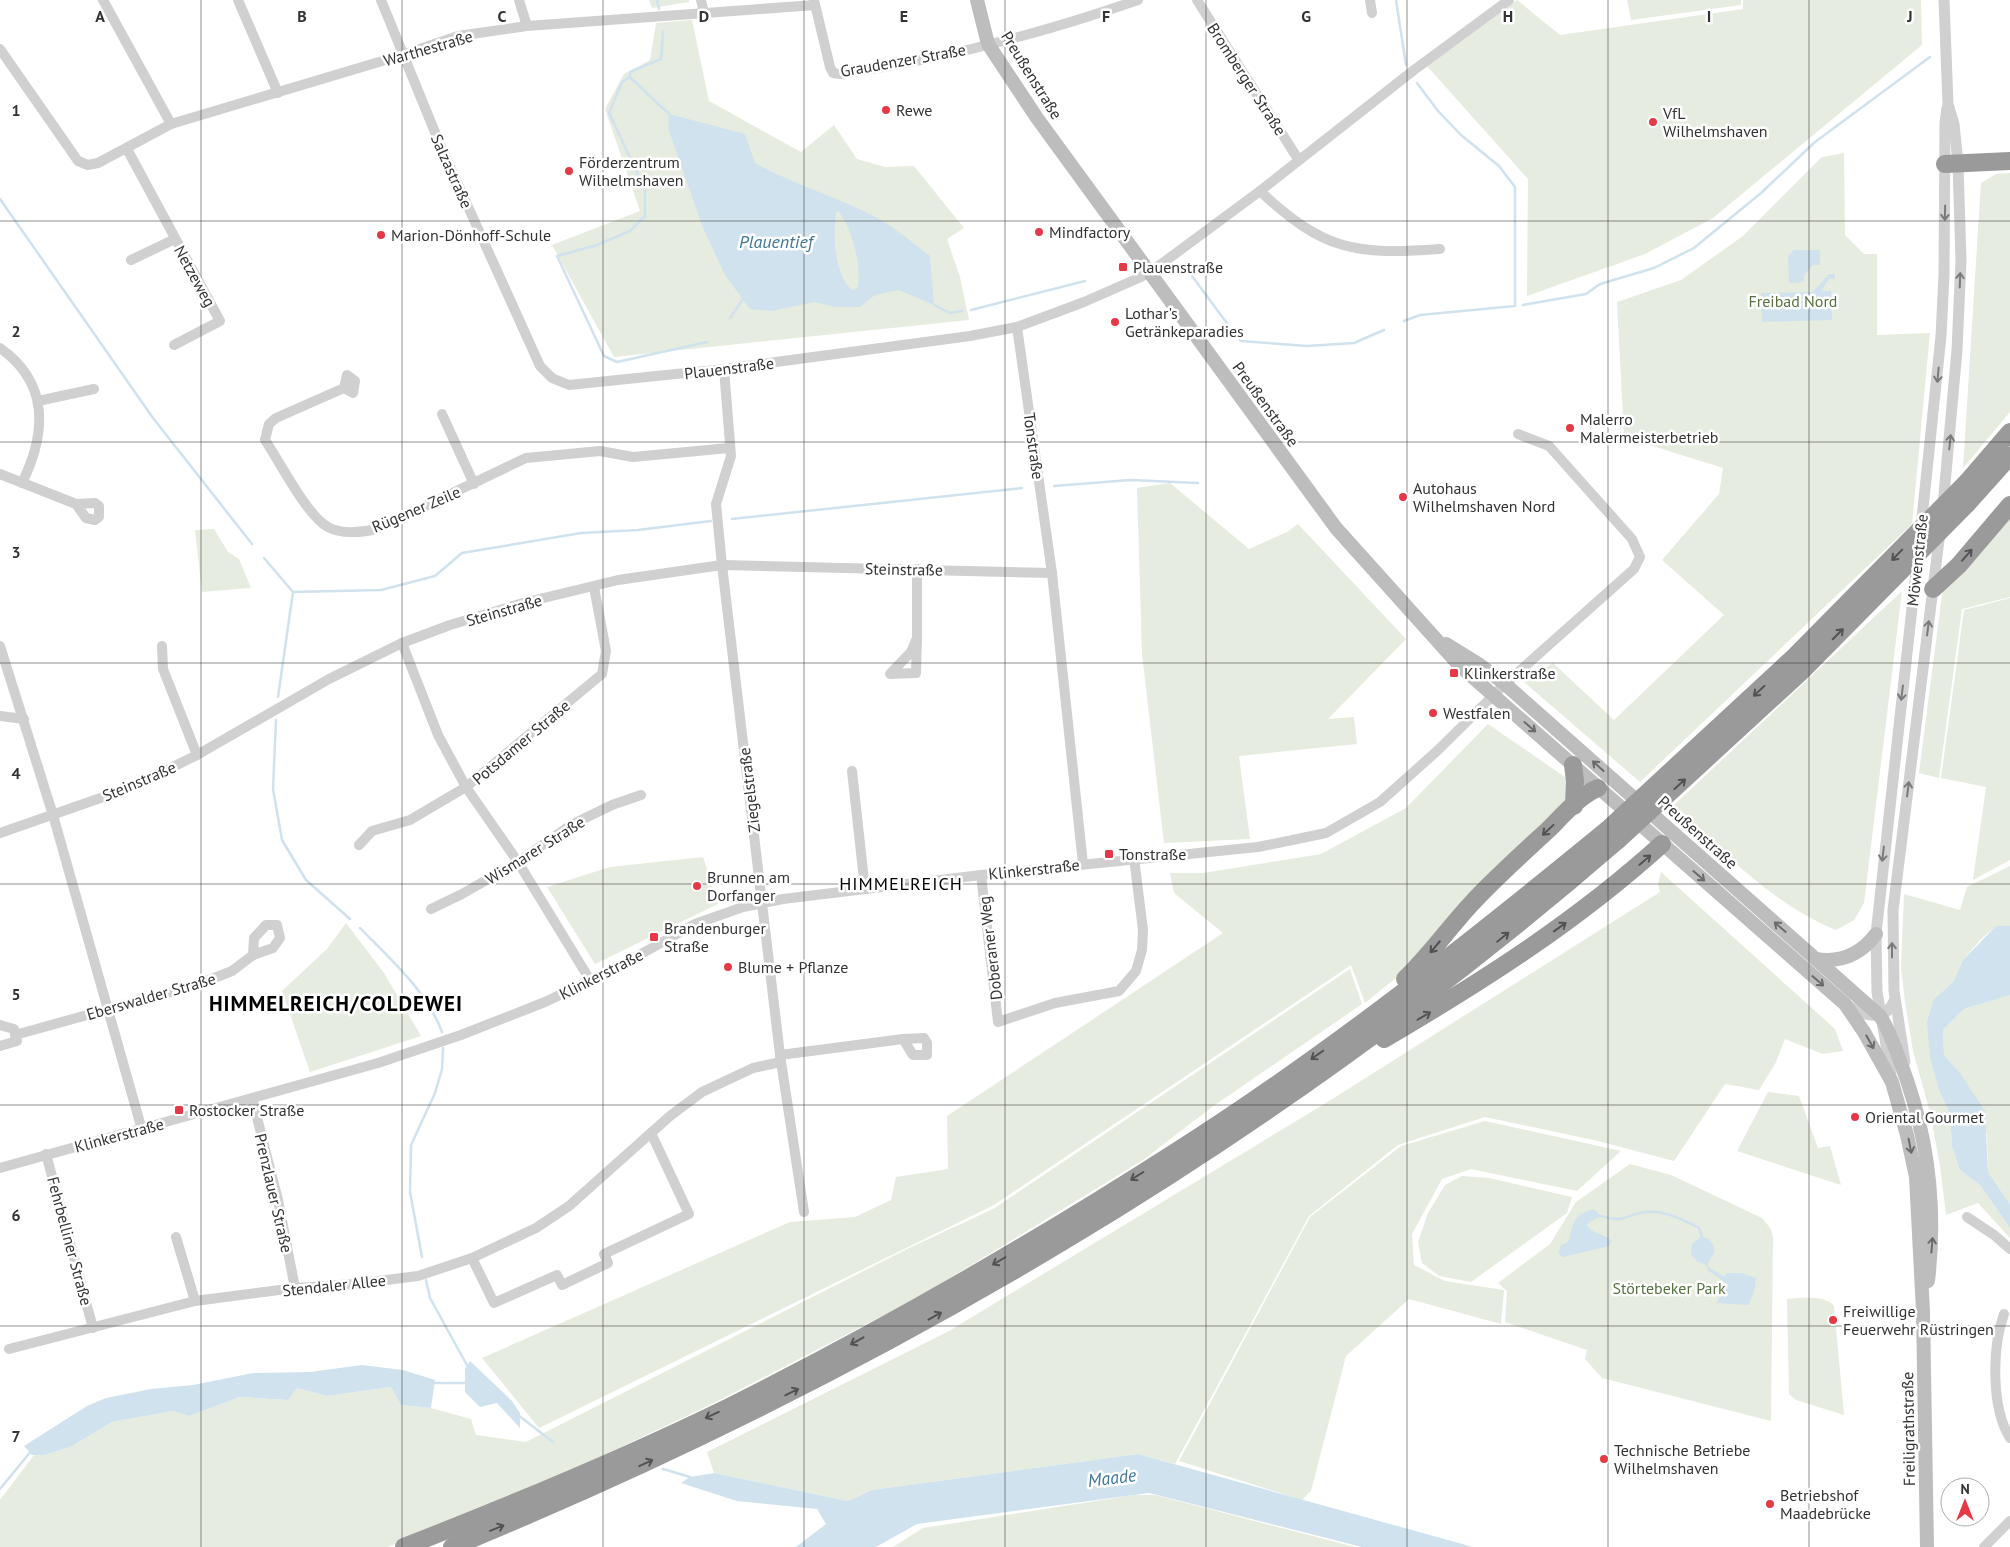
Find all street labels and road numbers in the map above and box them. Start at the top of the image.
street label: Bromberger Straße [1203,19,1291,139]
street label: Warthestraße [381,26,475,70]
street label: Preußenstraße [997,27,1067,123]
street label: Graudenzer Straße [839,39,967,81]
street label: Salzastraße [427,131,477,211]
street label: Netzeweg [170,242,220,310]
street label: Plauenstraße [683,353,775,383]
street label: Preußenstraße [1228,358,1304,450]
street label: Tonstraße [1019,411,1049,481]
street label: Rügener Zeile [369,481,463,537]
street label: Möwenstraße [1902,513,1932,607]
street label: Steinstraße [865,558,943,580]
street label: Steinstraße [464,590,544,630]
street label: Potsdamer Straße [468,695,574,789]
street label: Ziegelstraße [734,746,764,834]
street label: Steinstraße [99,757,179,805]
street label: Preußenstraße [1654,791,1742,873]
street label: Wismarer Straße [482,811,588,889]
street label: Klinkerstraße [987,854,1081,884]
street label: Doberaner Weg [974,895,1006,1001]
street label: Klinkerstraße [556,944,646,1004]
street label: Eberswalder Straße [84,968,218,1024]
street label: Klinkerstraße [72,1113,166,1157]
street label: Prenzlauer Straße [251,1131,297,1255]
street label: Fehrbelliner Straße [43,1174,97,1308]
street label: Stendaler Allee [281,1270,387,1300]
street label: Freiligrathstraße [1897,1372,1919,1486]

